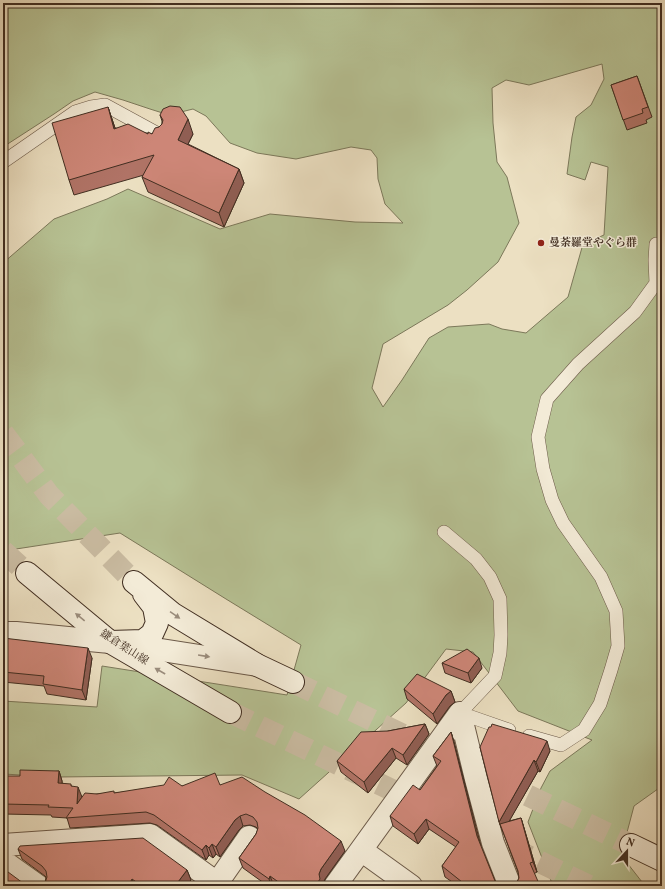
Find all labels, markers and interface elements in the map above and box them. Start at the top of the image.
place label: 曼荼羅堂やぐら群 [549,236,637,251]
marker: 曼荼羅堂やぐら群 [536,238,546,248]
one-way arrow [170,611,180,619]
one-way arrow [75,612,86,621]
street label: 鎌倉葉山線 [97,627,151,669]
one-way arrow [198,653,210,659]
one-way arrow [154,667,166,674]
north arrow [607,831,647,871]
text: N [624,835,636,851]

